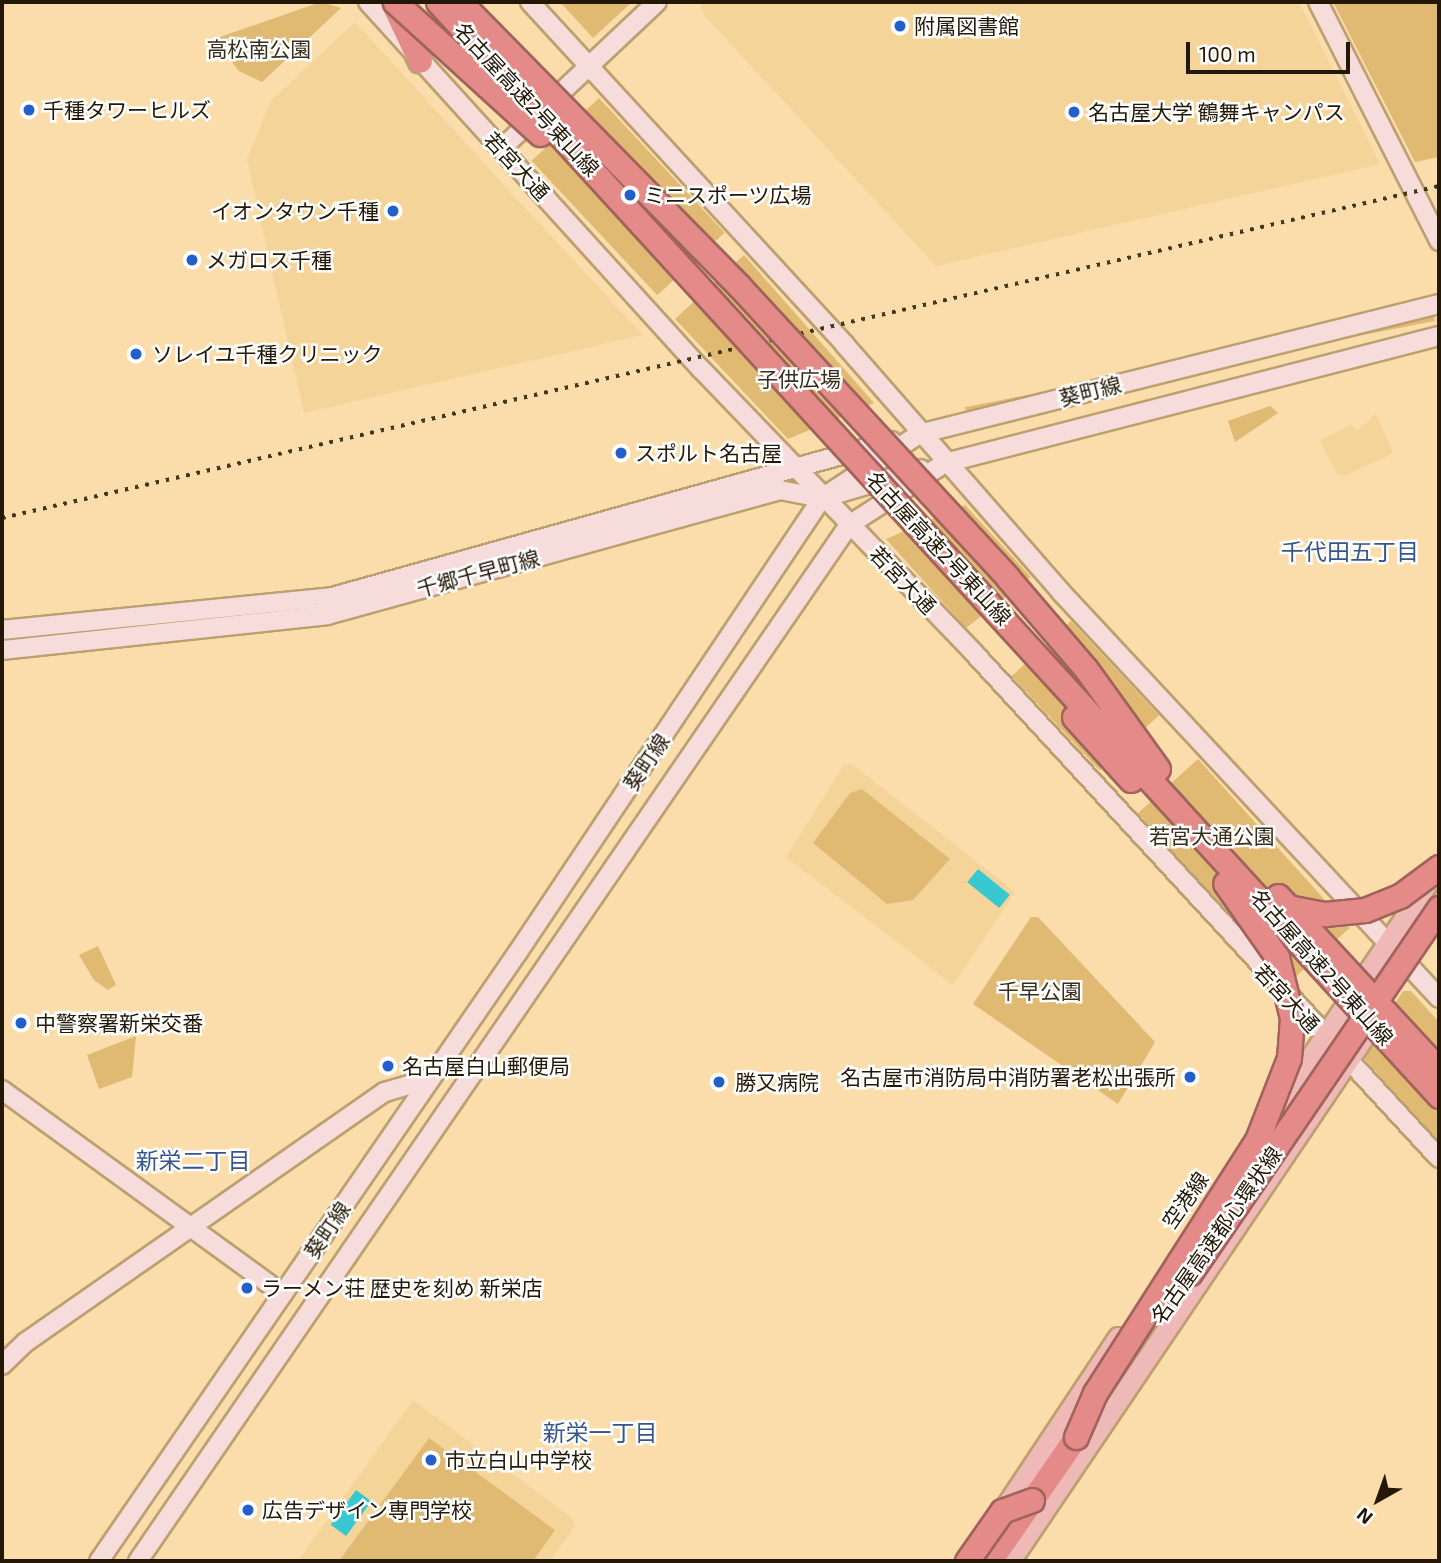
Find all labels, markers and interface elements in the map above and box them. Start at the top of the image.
place label: 附属図書館 [914,13,1019,39]
street label: 名古屋高速2号東山線 [449,17,605,181]
marker: 附属図書館 [892,18,908,34]
scale bar [1189,28,1354,72]
park label: 高松南公園 [207,36,311,62]
text: 100 m [1199,41,1256,66]
place label: 千種タワーヒルズ [43,97,211,123]
place label: 名古屋大学 鶴舞キャンパス [1088,99,1345,125]
marker: 千種タワーヒルズ [21,102,37,118]
marker: 名古屋大学 鶴舞キャンパス [1066,104,1082,120]
street label: 若宮大通 [479,127,555,205]
place label: ミニスポーツ広場 [644,182,812,208]
marker: ミニスポーツ広場 [622,187,638,203]
place label: イオンタウン千種 [211,198,379,224]
marker: イオンタウン千種 [385,203,401,219]
place label: メガロス千種 [206,247,332,273]
marker: メガロス千種 [184,252,200,268]
place label: ソレイユ千種クリニック [152,341,383,367]
marker: ソレイユ千種クリニック [126,344,146,364]
park label: 子供広場 [757,366,841,392]
street label: 葵町線 [1056,371,1124,411]
place label: スポルト名古屋 [635,440,782,466]
marker: スポルト名古屋 [613,445,629,461]
street label: 名古屋高速2号東山線 [861,466,1017,630]
district label: 千代田五丁目 [1281,537,1419,565]
street label: 若宮大通 [865,541,941,619]
street label: 千郷千早町線 [414,545,542,601]
street label: 葵町線 [618,729,674,795]
park label: 若宮大通公園 [1149,823,1275,849]
street label: 名古屋高速2号東山線 [1245,884,1399,1050]
street label: 若宮大通 [1249,959,1325,1037]
park label: 千早公園 [998,978,1082,1004]
place label: 中警察署新栄交番 [35,1010,203,1036]
marker: 中警察署新栄交番 [13,1015,29,1031]
place label: 名古屋白山郵便局 [402,1053,570,1079]
marker: 名古屋白山郵便局 [380,1058,396,1074]
place label: 名古屋市消防局中消防署老松出張所 [840,1064,1176,1090]
place label: 勝又病院 [735,1069,819,1095]
marker: 名古屋市消防局中消防署老松出張所 [1182,1069,1198,1085]
marker: 勝又病院 [709,1072,729,1092]
street label: 名古屋高速都心環状線 [1145,1142,1287,1328]
district label: 新栄二丁目 [136,1146,250,1174]
street label: 空港線 [1157,1167,1213,1233]
street label: 葵町線 [299,1197,355,1263]
place label: ラーメン荘 歴史を刻め 新栄店 [261,1275,543,1301]
marker: ラーメン荘 歴史を刻め 新栄店 [239,1280,255,1296]
district label: 新栄一丁目 [543,1418,657,1446]
place label: 市立白山中学校 [445,1447,592,1473]
marker: 市立白山中学校 [423,1452,439,1468]
north arrow [1343,1465,1413,1535]
place label: 広告デザイン専門学校 [262,1497,472,1523]
marker: 広告デザイン専門学校 [240,1502,256,1518]
text: N [1352,1503,1377,1530]

